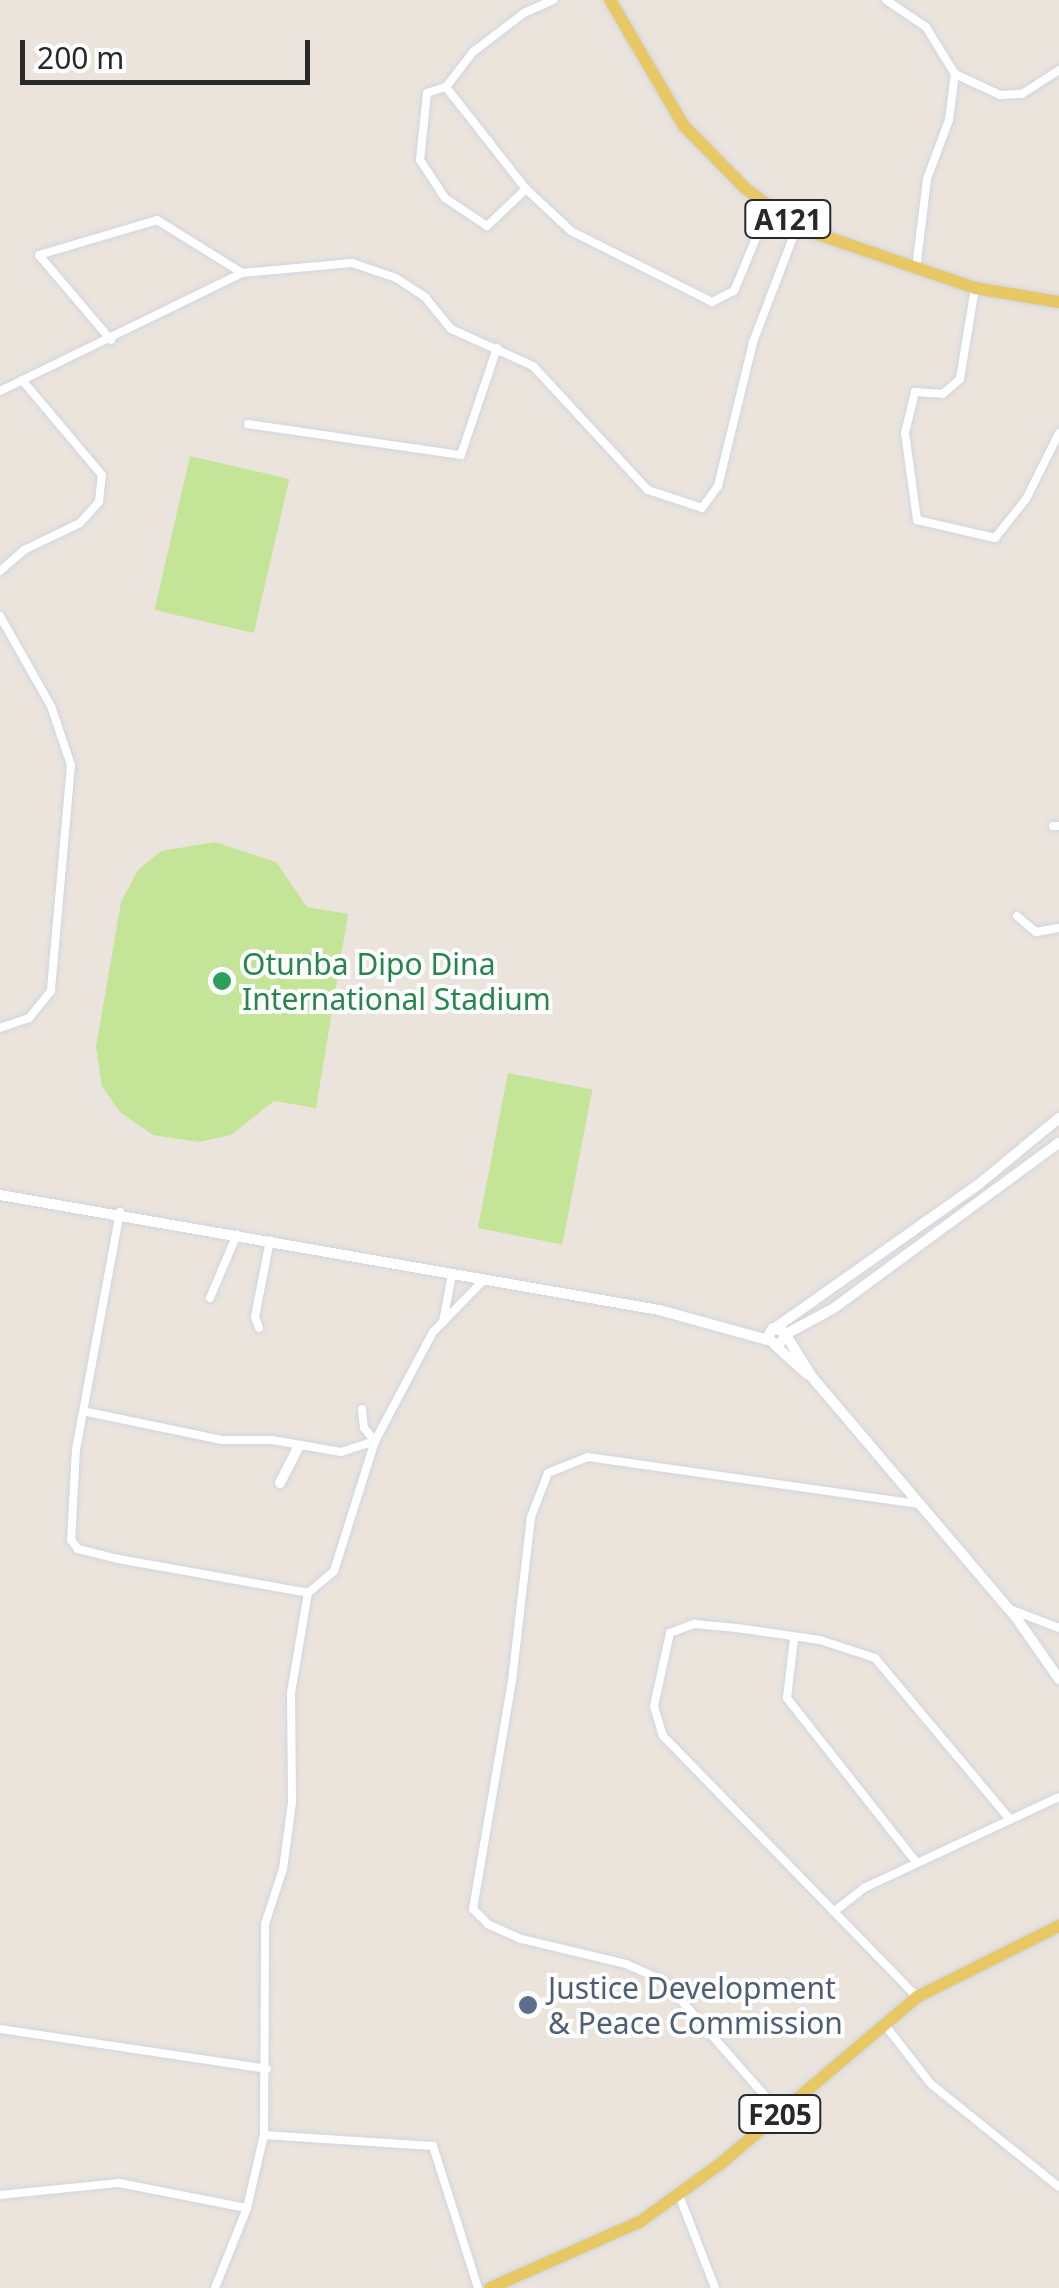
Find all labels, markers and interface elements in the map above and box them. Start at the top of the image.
scale bar [25,20,315,82]
text: 200 m [37,37,124,78]
road number: A121 [743,196,833,242]
place label: Otunba Dipo Dina International Stadium [242,946,551,1016]
marker: Otunba Dipo Dina International Stadium [211,970,233,992]
place label: Justice Development & Peace Commission [548,1970,843,2040]
marker: Justice Development & Peace Commission [517,1994,539,2016]
road number: F205 [738,2091,822,2137]

